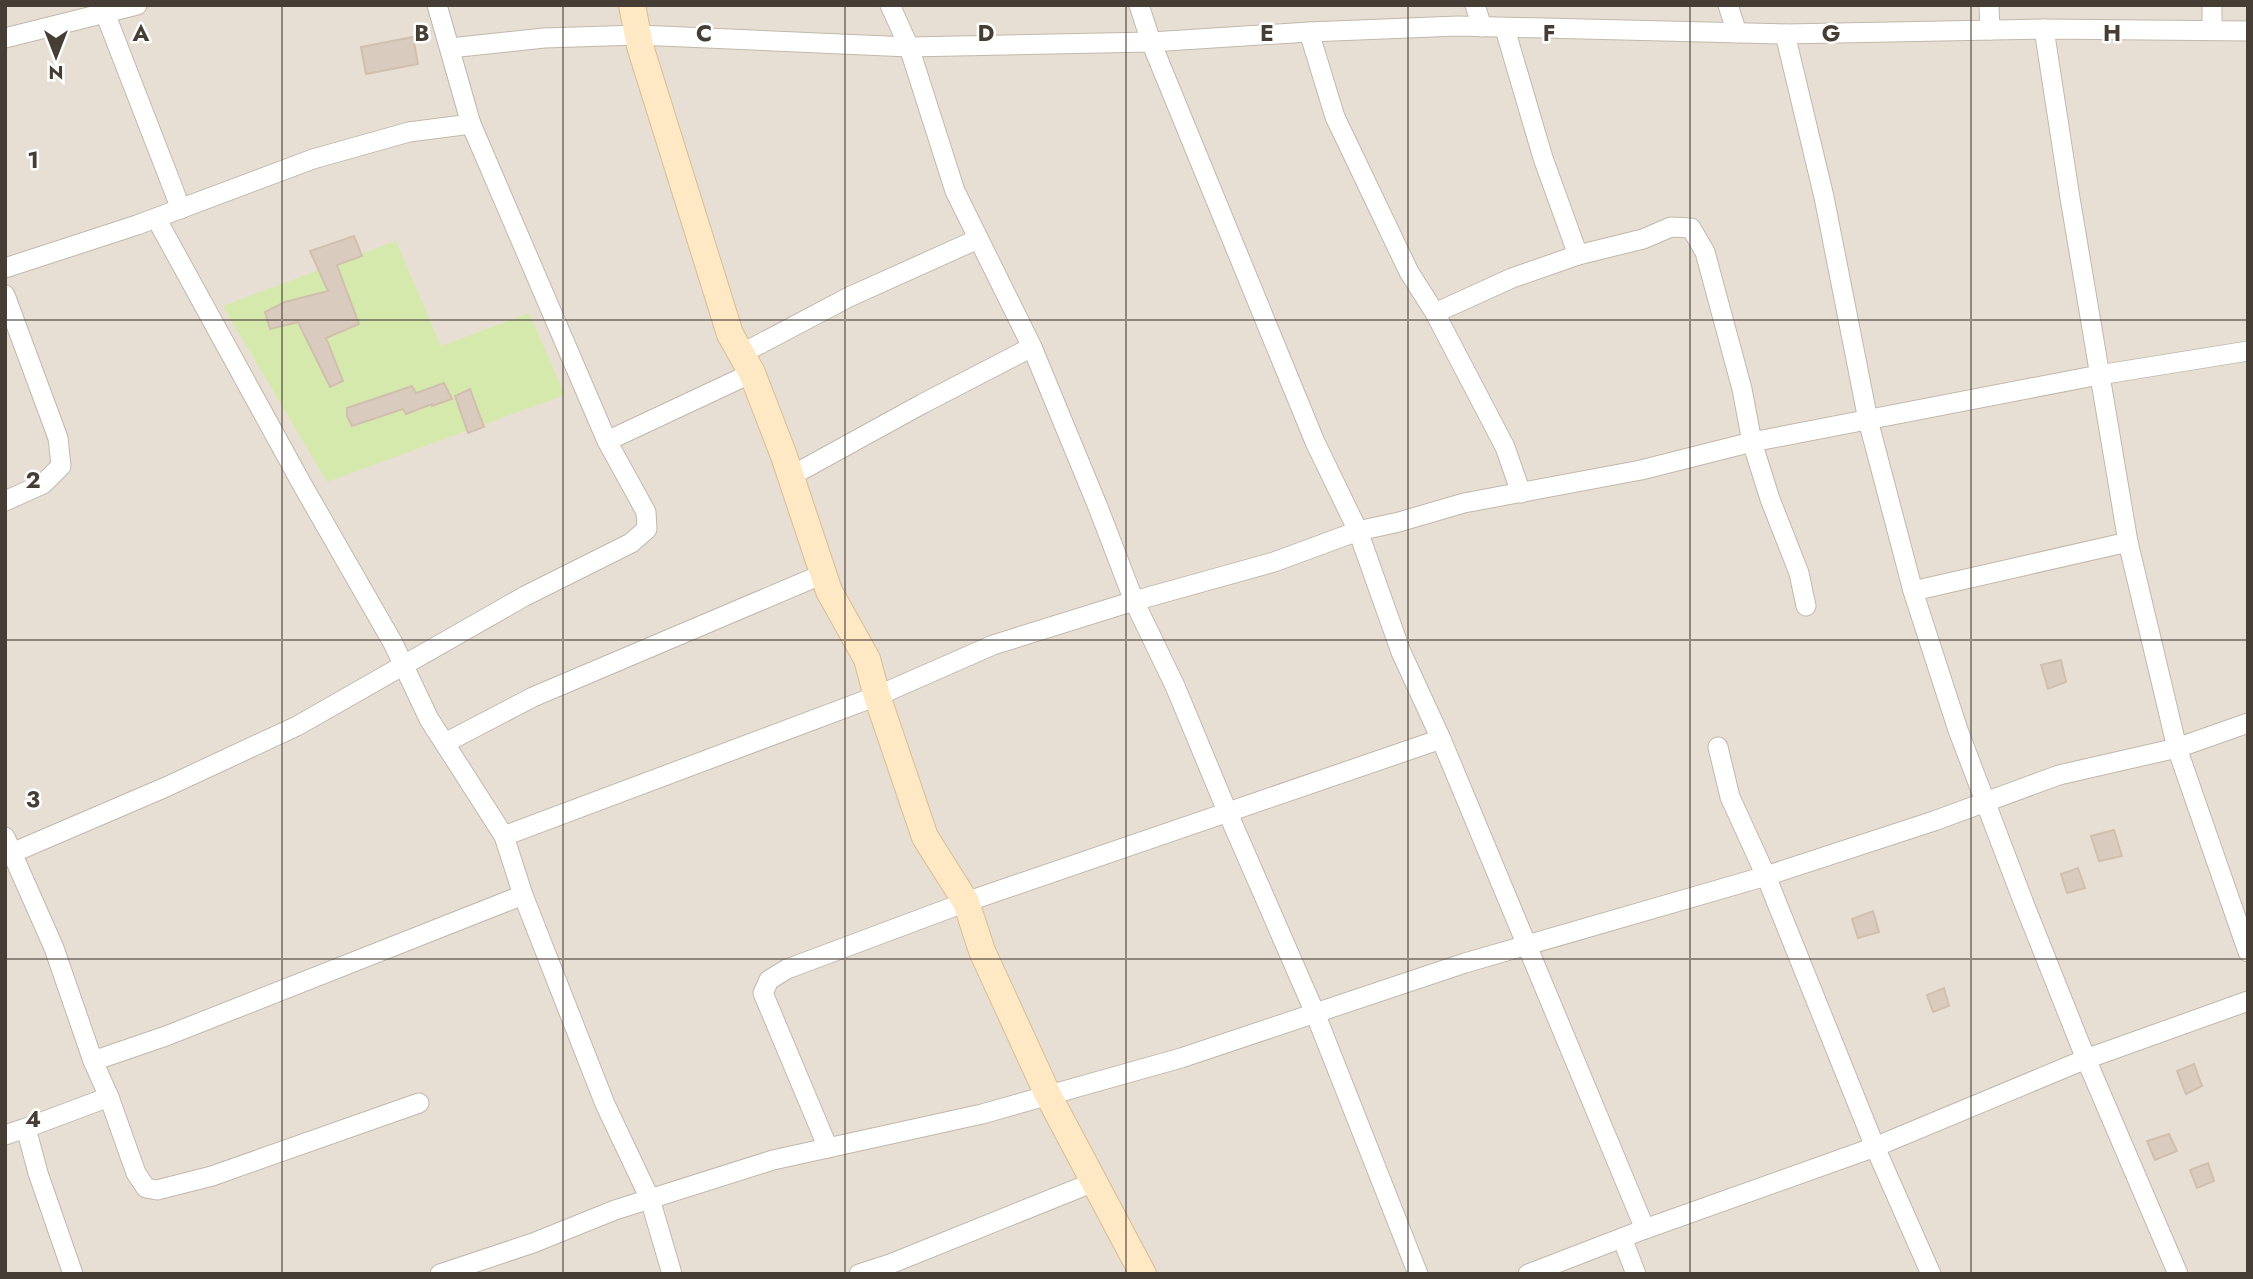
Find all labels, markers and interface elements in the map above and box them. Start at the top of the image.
text: A [132,16,150,50]
text: B [414,16,430,50]
text: C [696,16,712,50]
text: D [978,16,995,50]
text: E [1260,16,1274,50]
text: F [1543,16,1555,50]
text: G [1822,16,1840,50]
text: H [2103,16,2121,50]
north arrow [21,21,91,91]
text: N [48,59,64,86]
text: 1 [27,143,39,177]
text: 2 [25,463,41,497]
text: 3 [26,782,40,816]
text: 4 [25,1102,41,1136]

